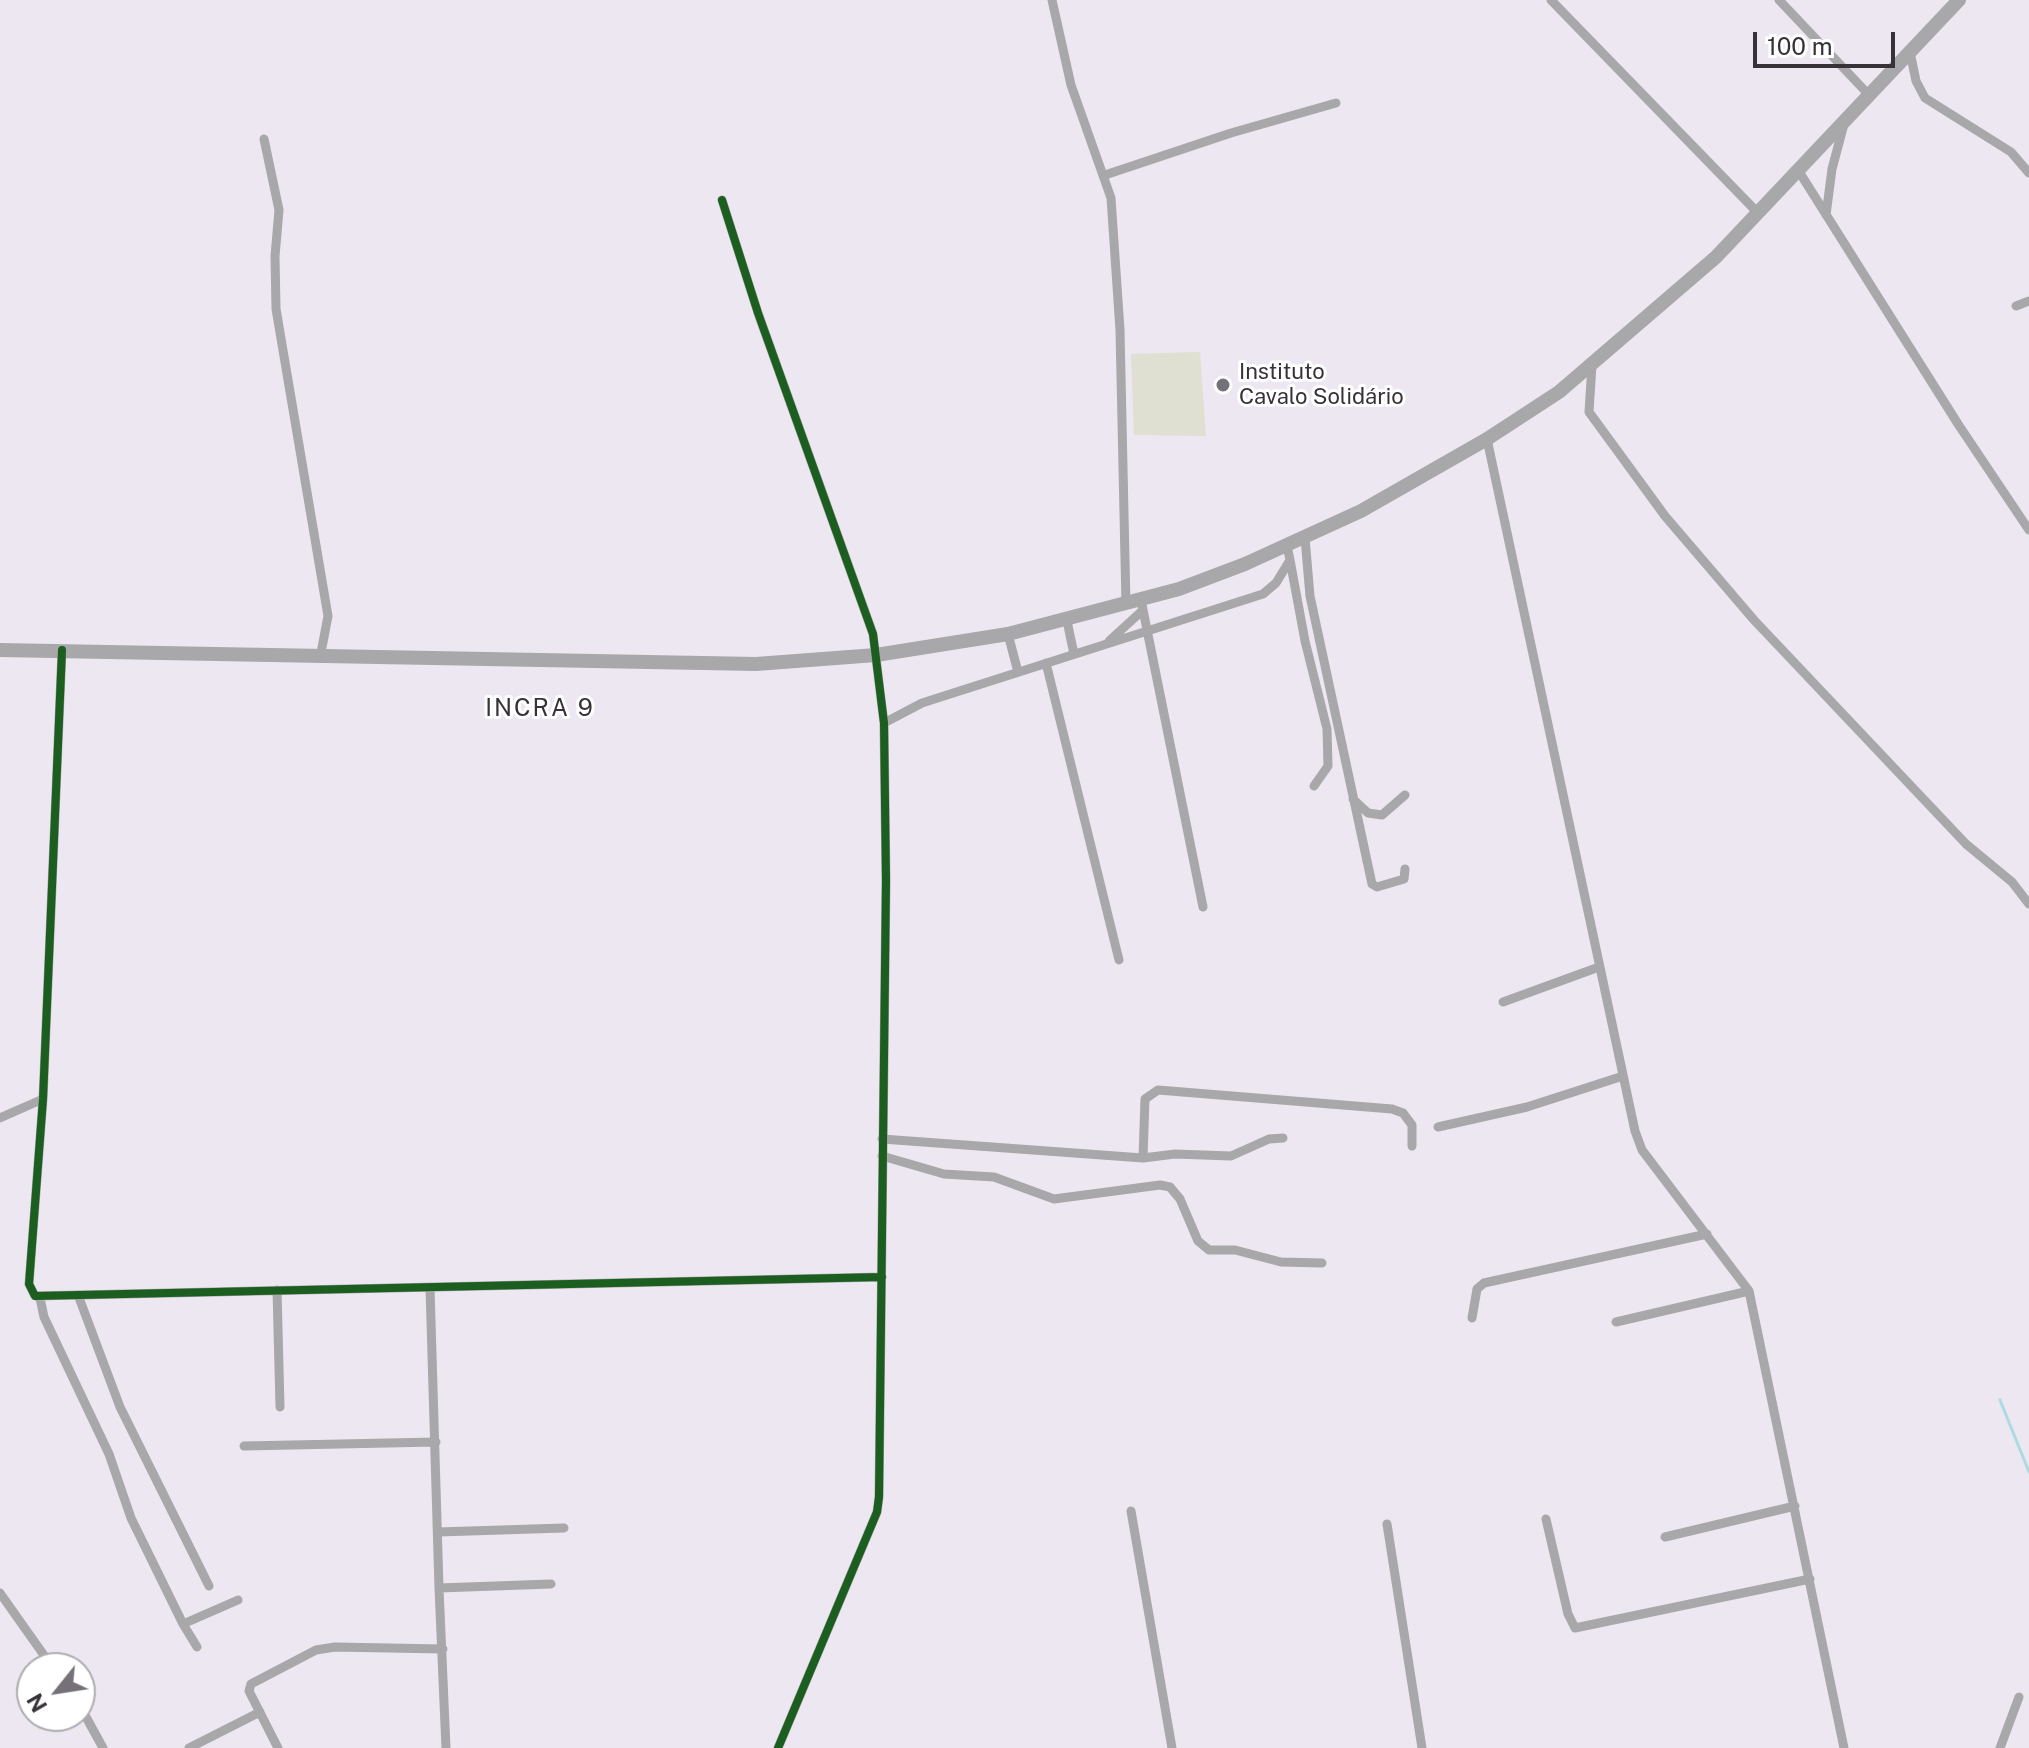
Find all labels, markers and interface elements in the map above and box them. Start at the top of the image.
scale bar [1757,16,1899,66]
text: 100 m [1767,32,1833,60]
place label: Instituto Cavalo Solidário [1239,359,1404,410]
marker: Instituto Cavalo Solidário [1214,376,1232,394]
district label: INCRA 9 [485,695,595,723]
north arrow [16,1652,96,1732]
text: N [21,1689,53,1717]

